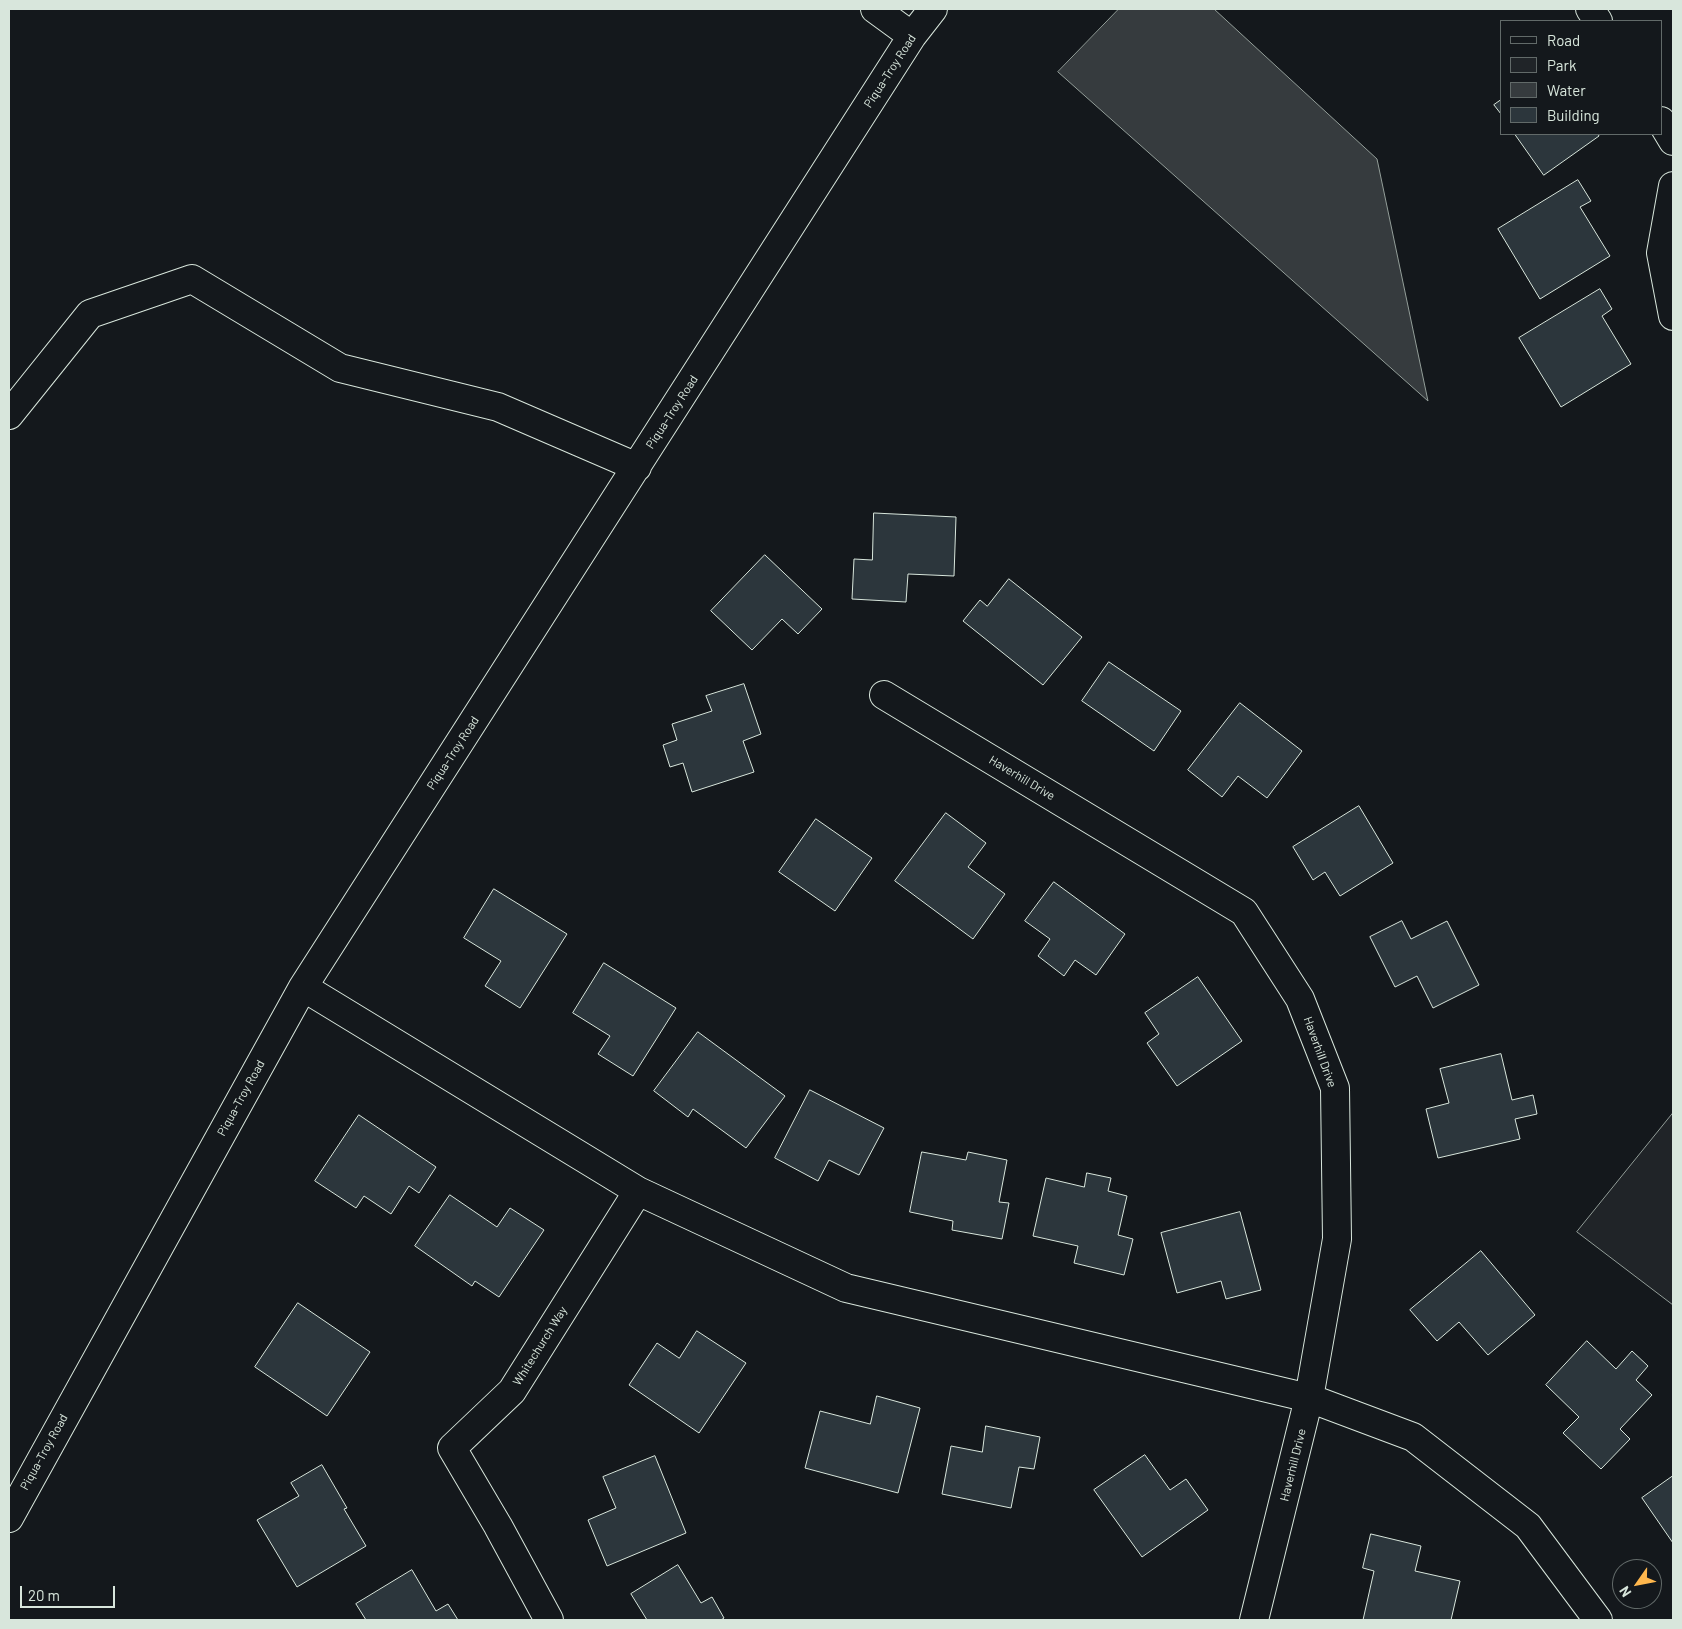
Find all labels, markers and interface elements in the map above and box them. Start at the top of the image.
legend [1500,20,1662,135]
text: Road [1547,31,1580,49]
street label: Piqua-Troy Road [861,32,919,110]
text: Park [1547,56,1576,74]
text: Water [1547,81,1586,99]
text: Building [1547,106,1600,124]
street label: Piqua-Troy Road [643,373,701,451]
street label: Piqua-Troy Road [424,714,482,792]
street label: Haverhill Drive [986,753,1058,803]
street label: Haverhill Drive [1301,1015,1339,1089]
street label: Piqua-Troy Road [214,1057,268,1139]
street label: Whitechurch Way [510,1304,570,1388]
street label: Piqua-Troy Road [17,1411,71,1493]
street label: Haverhill Drive [1277,1427,1309,1503]
north arrow [1612,1559,1662,1609]
scale bar [22,1576,118,1608]
text: N [1615,1583,1635,1600]
text: 20 m [28,1586,60,1604]

